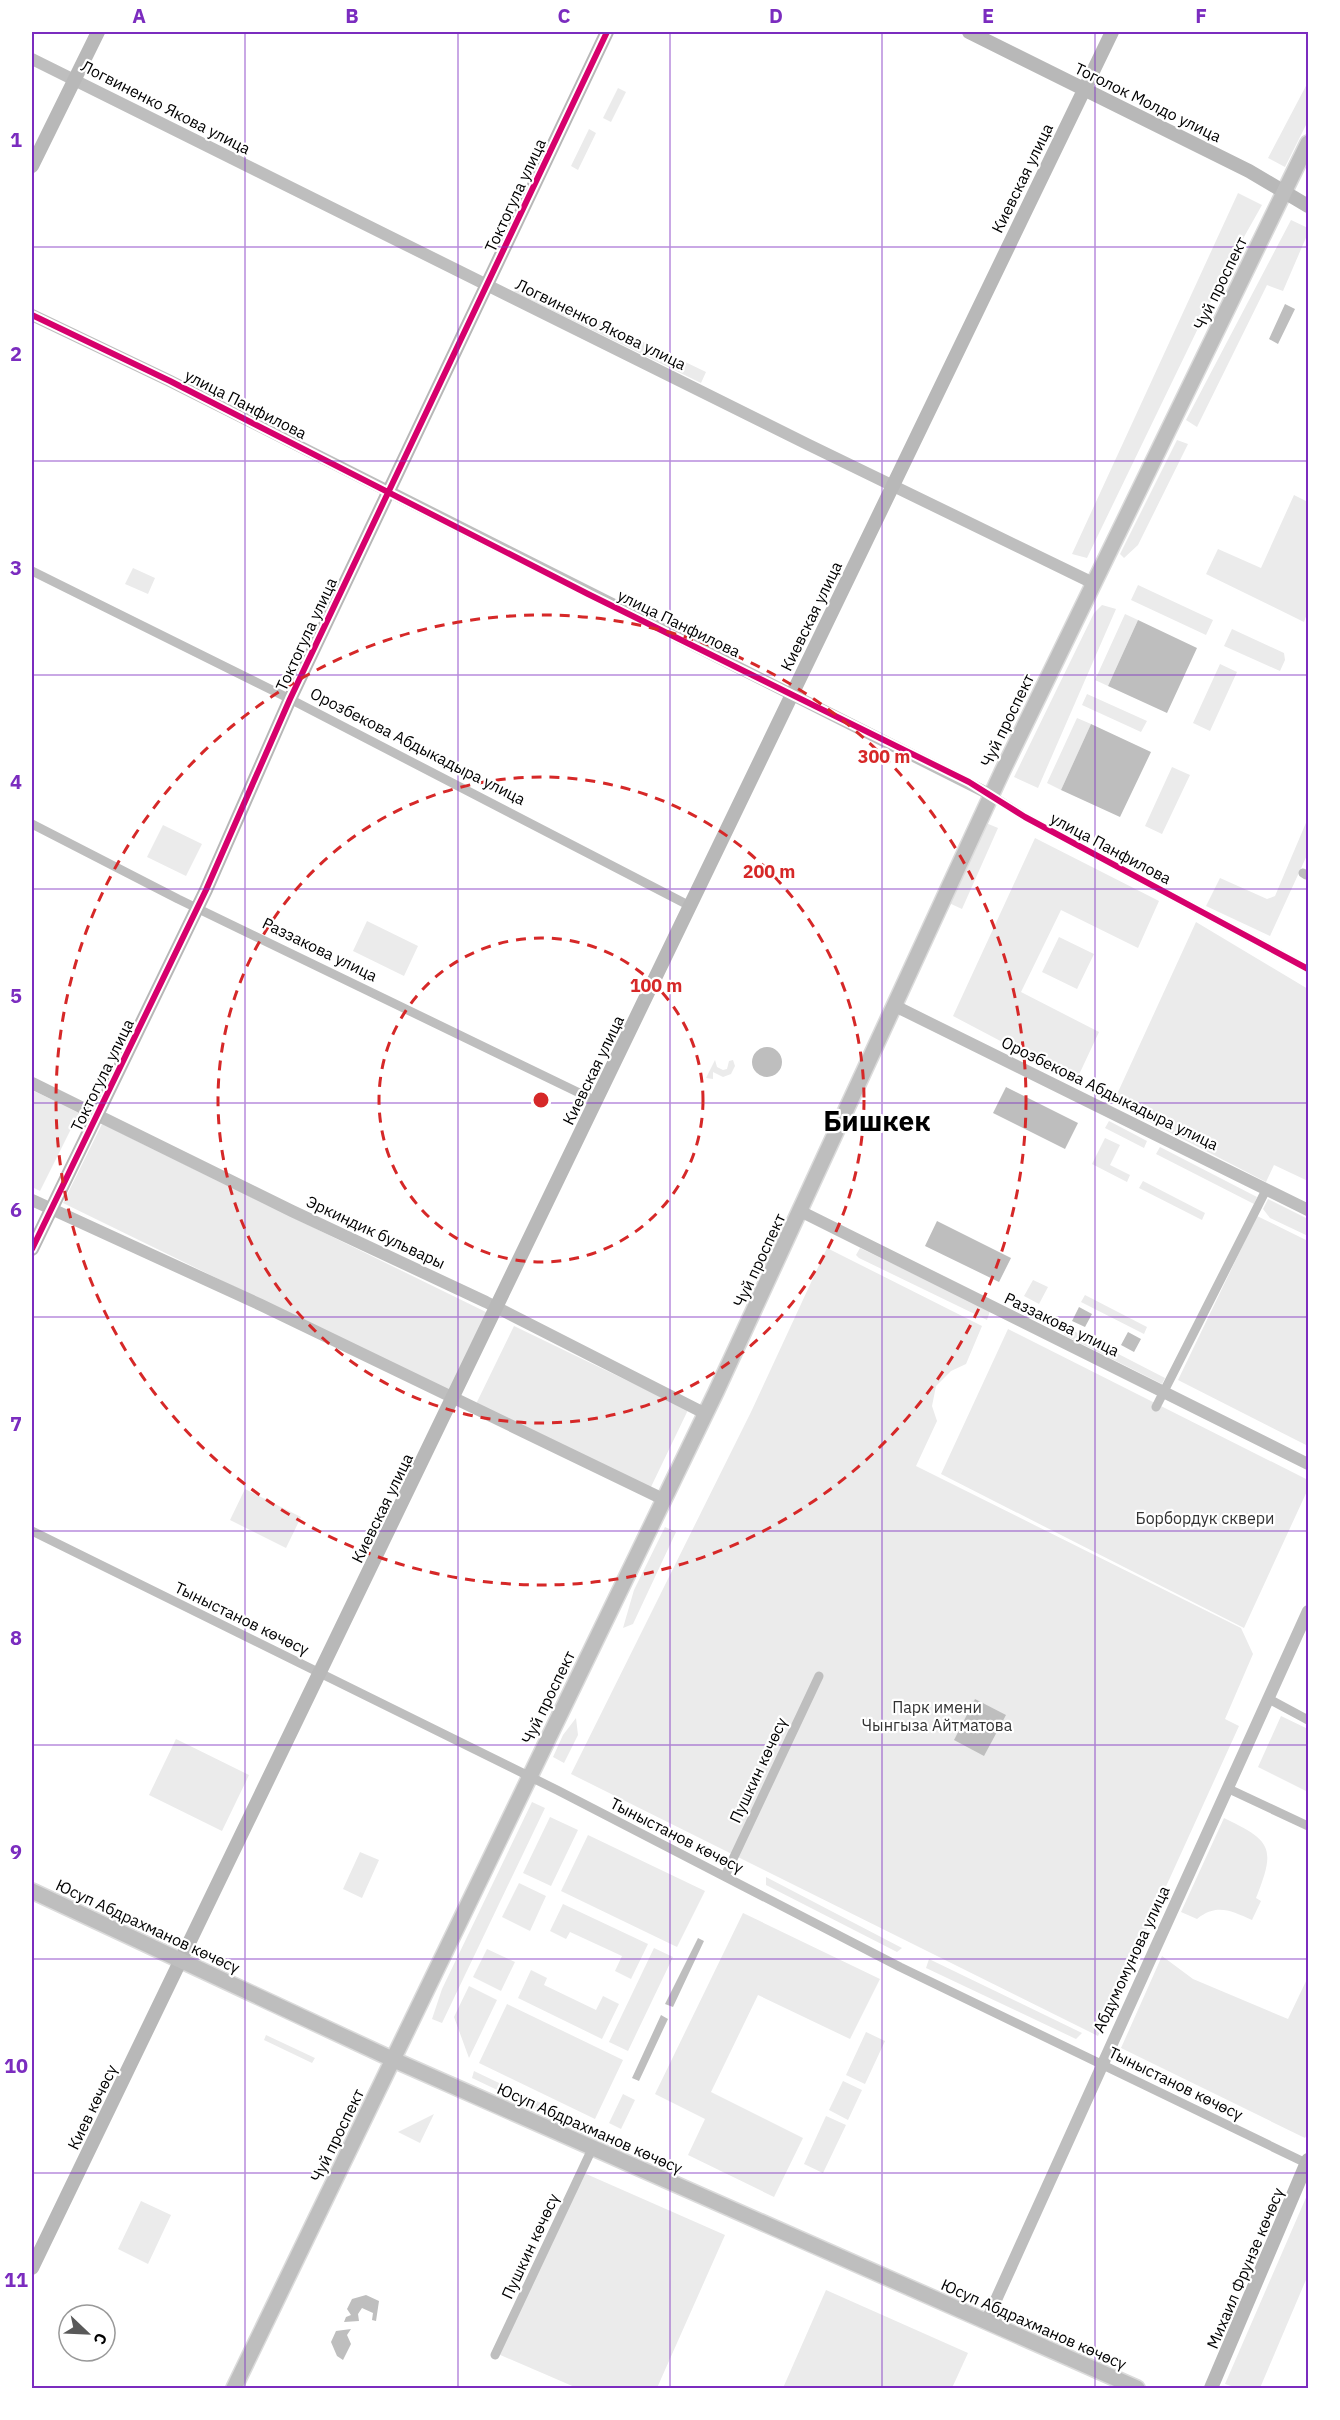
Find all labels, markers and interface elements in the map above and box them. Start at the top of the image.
text: A [132,2,146,29]
text: B [345,2,359,29]
text: C [557,2,571,29]
text: D [769,2,783,29]
text: E [982,2,994,29]
text: F [1195,2,1207,29]
street label: Логвиненко Якова улица [78,56,254,159]
street label: Тоголок Молдо улица [1071,58,1225,146]
street label: Киевская улица [987,120,1057,236]
text: 1 [10,126,22,153]
street label: Токтогула улица [480,135,550,255]
street label: Чуй проспект [1189,233,1251,333]
street label: Логвиненко Якова улица [512,274,690,374]
text: 2 [10,340,22,367]
street label: улица Панфилова [182,365,311,444]
text: 3 [10,554,22,581]
street label: Киевская улица [776,558,846,674]
street label: Токтогула улица [271,574,341,694]
street label: улица Панфилова [614,585,744,662]
street label: Чуй проспект [976,670,1038,770]
street label: Орозбекова Абдыкадыра улица [307,683,529,809]
text: 300 m [858,745,910,768]
text: 4 [10,768,22,795]
street label: улица Панфилова [1047,808,1175,888]
text: 200 m [743,860,795,883]
street label: Раззакова улица [259,913,381,986]
text: 100 m [630,974,682,997]
text: 5 [10,982,22,1009]
street label: Киевская улица [558,1012,628,1128]
street label: Токтогула улица [66,1015,138,1135]
street label: Орозбекова Абдыкадыра улица [998,1032,1222,1155]
centre of rings [531,1090,551,1110]
district label: Бишкек [823,1102,931,1139]
street label: Эркиндик бульвары [303,1191,449,1273]
text: 6 [10,1196,22,1223]
street label: Чуй проспект [729,1209,790,1310]
street label: Раззакова улица [1001,1288,1123,1361]
text: 7 [10,1410,22,1437]
street label: Киевская улица [347,1450,417,1566]
park label: Борбордук сквери [1135,1508,1275,1528]
street label: Тыныстанов көчөсү [172,1577,313,1659]
text: 8 [10,1624,22,1651]
street label: Чуй проспект [517,1647,579,1747]
park label: Парк имени Чынгыза Айтматова [862,1697,1013,1735]
street label: Пушкин көчөсү [725,1714,791,1826]
street label: Тыныстанов көчөсү [607,1793,747,1877]
text: 9 [10,1838,22,1865]
street label: Юсуп Абдрахманов көчөсү [53,1875,243,1978]
street label: Абдумомунова улица [1088,1882,1174,2036]
street label: Тыныстанов көчөсү [1106,2042,1247,2124]
text: 10 [4,2052,28,2079]
street label: Киев көчөсү [63,2061,121,2153]
street label: Юсуп Абдрахманов көчөсү [494,2078,686,2178]
street label: Чуй проспект [306,2085,368,2185]
street label: Михаил Фрунзе көчөсү [1202,2184,1288,2351]
street label: Пушкин көчөсү [497,2190,563,2302]
text: 11 [4,2266,28,2293]
street label: Юсуп Абдрахманов көчөсү [938,2274,1130,2374]
north arrow [57,2303,117,2363]
text: С [90,2330,112,2348]

